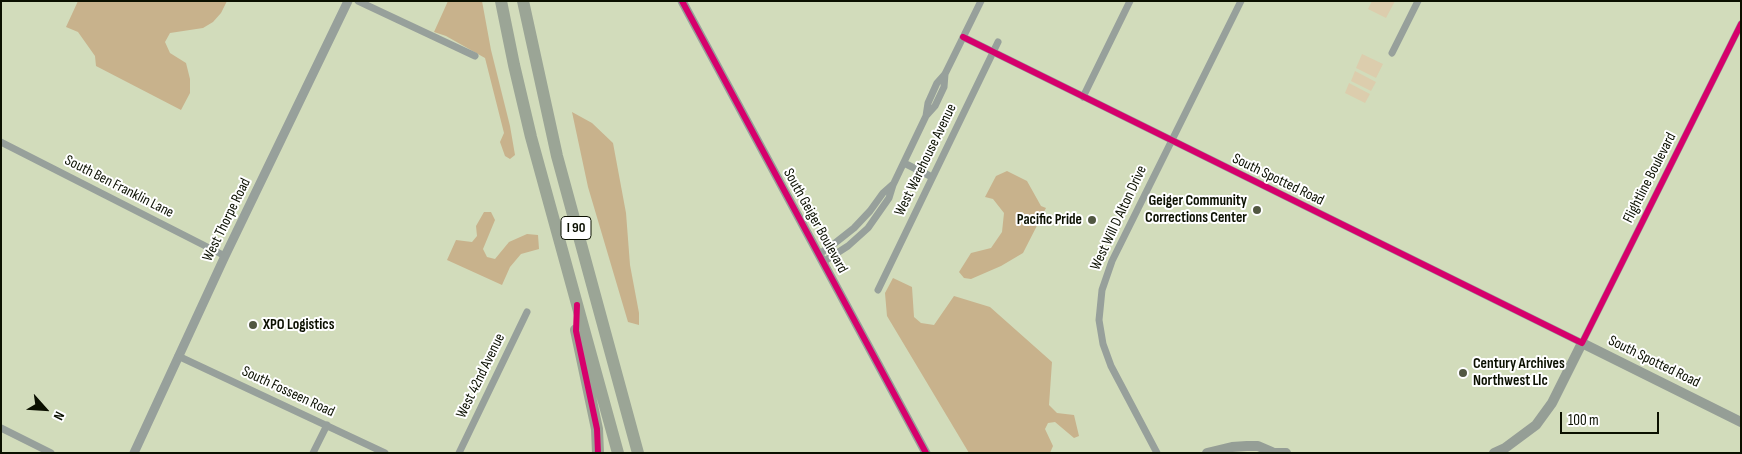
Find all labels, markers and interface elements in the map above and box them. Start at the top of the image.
street label: West Warehouse Avenue [891,101,961,219]
street label: Flightline Boulevard [1620,130,1680,226]
street label: South Spotted Road [1229,150,1327,210]
street label: South Ben Franklin Lane [61,152,177,222]
street label: West Will D Alton Drive [1087,163,1151,273]
street label: South Geiger Boulevard [779,166,851,276]
street label: West Thorpe Road [199,175,255,265]
place label: Geiger Community Corrections Center [1145,192,1247,227]
marker: Geiger Community Corrections Center [1251,204,1263,216]
place label: Pacific Pride [1017,211,1082,229]
marker: Pacific Pride [1086,214,1098,226]
road number: I 90 [561,217,591,240]
place label: XPO Logistics [263,316,334,334]
marker: XPO Logistics [247,319,259,331]
street label: West 42nd Avenue [453,331,509,421]
street label: South Spotted Road [1605,332,1703,392]
place label: Century Archives Northwest Llc [1473,355,1565,390]
street label: South Fosseen Road [239,363,337,421]
marker: Century Archives Northwest Llc [1457,367,1469,379]
north arrow [20,384,70,434]
scale bar [1562,402,1661,434]
text: N [50,409,68,423]
text: 100 m [1568,411,1599,430]

